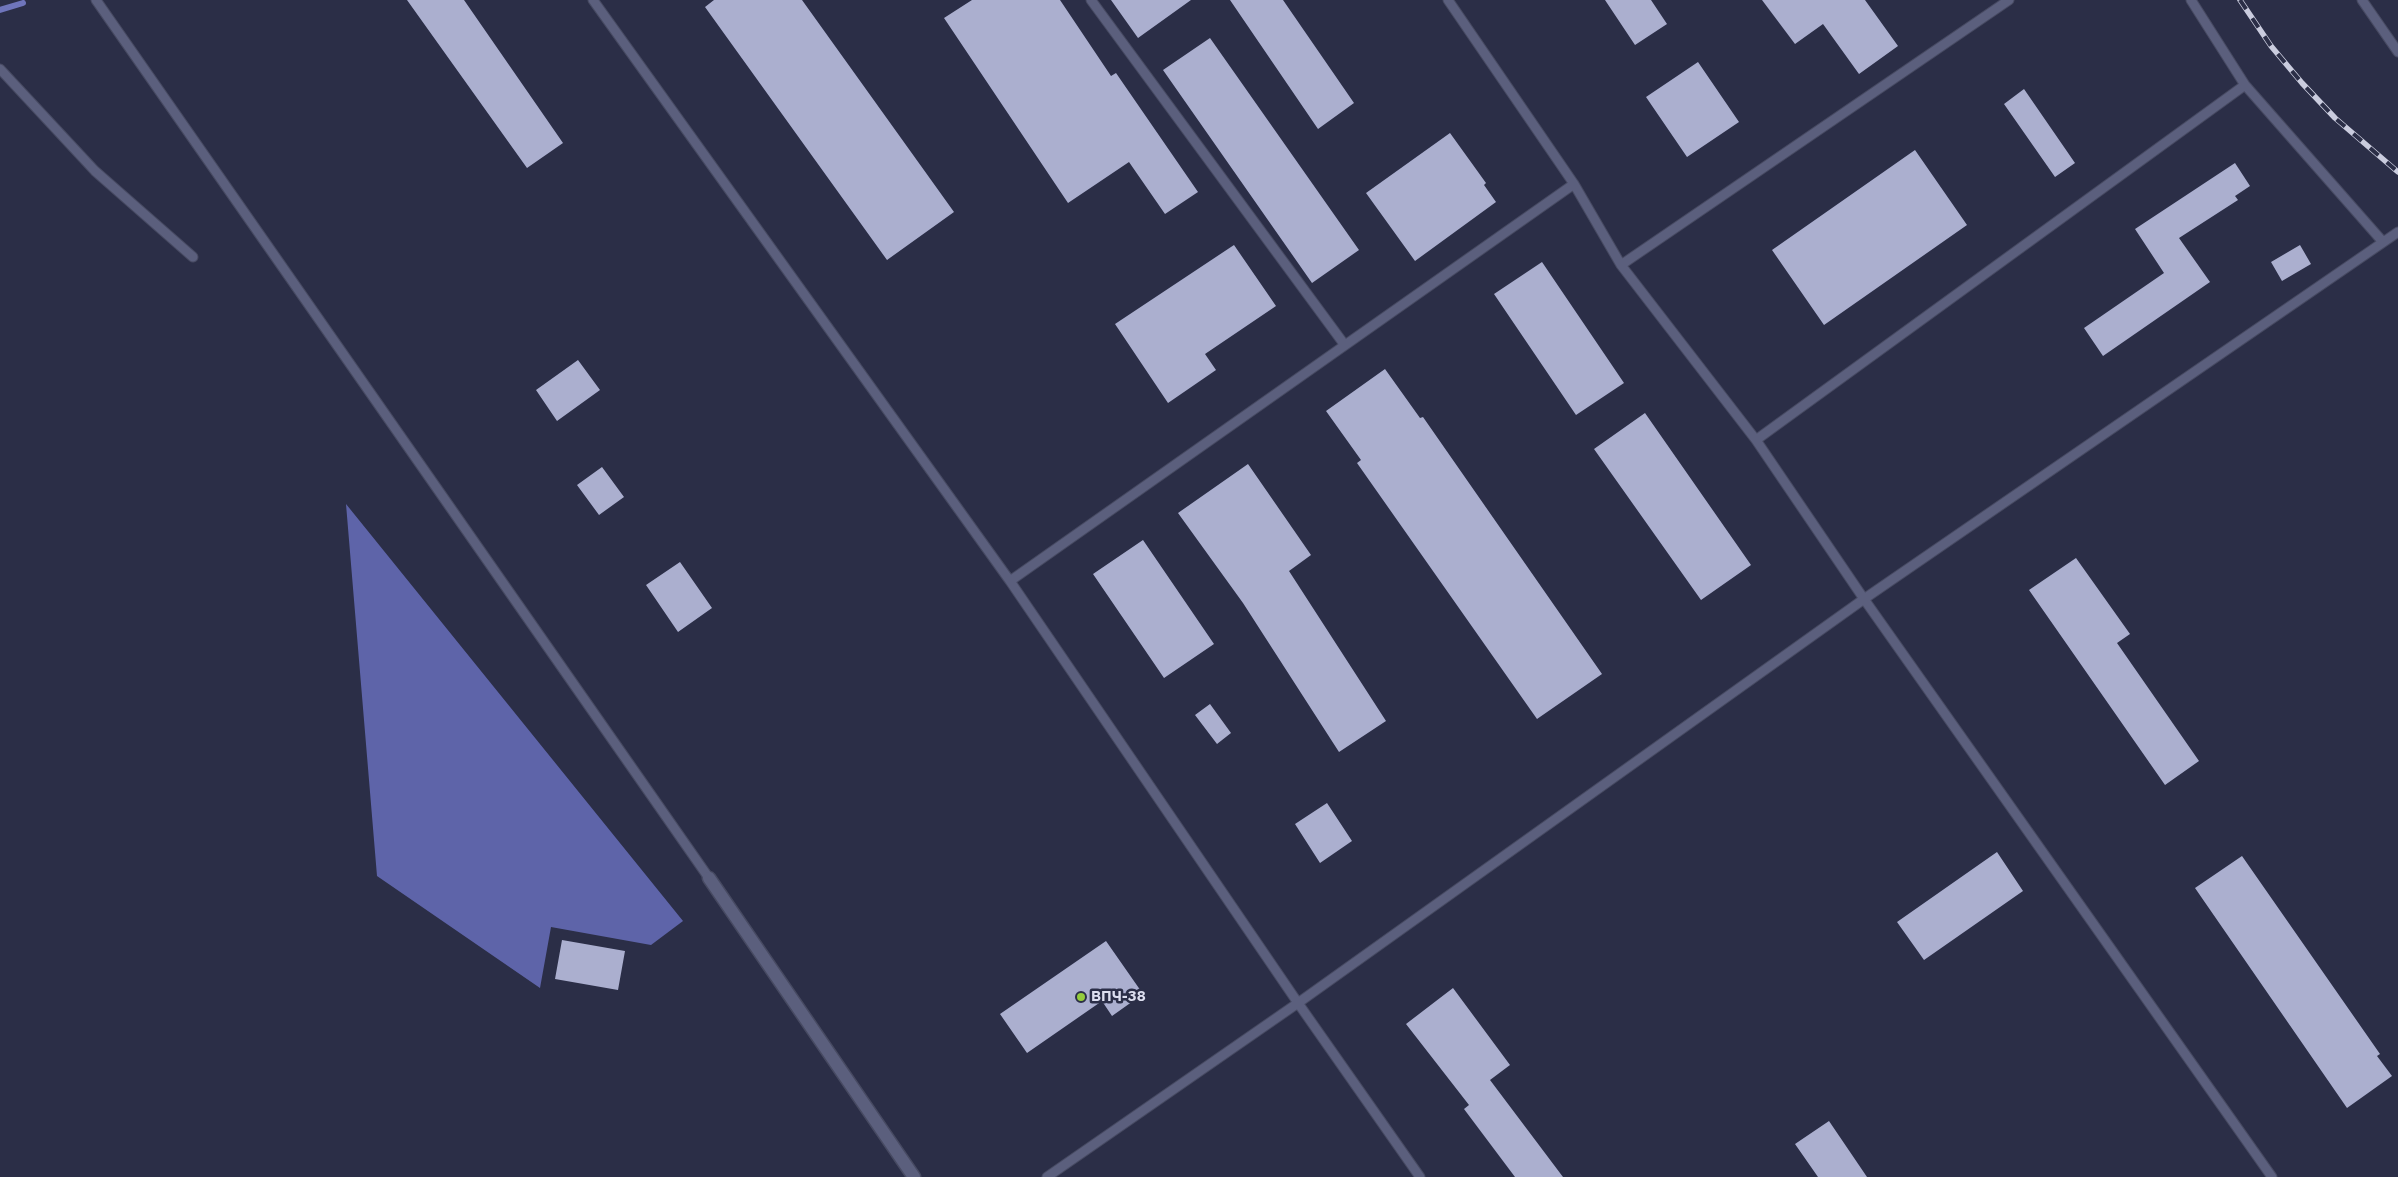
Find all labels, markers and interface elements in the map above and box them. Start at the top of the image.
place label: ВПЧ-38 [1091,988,1146,1006]
marker: ВПЧ-38 [1075,991,1087,1003]

